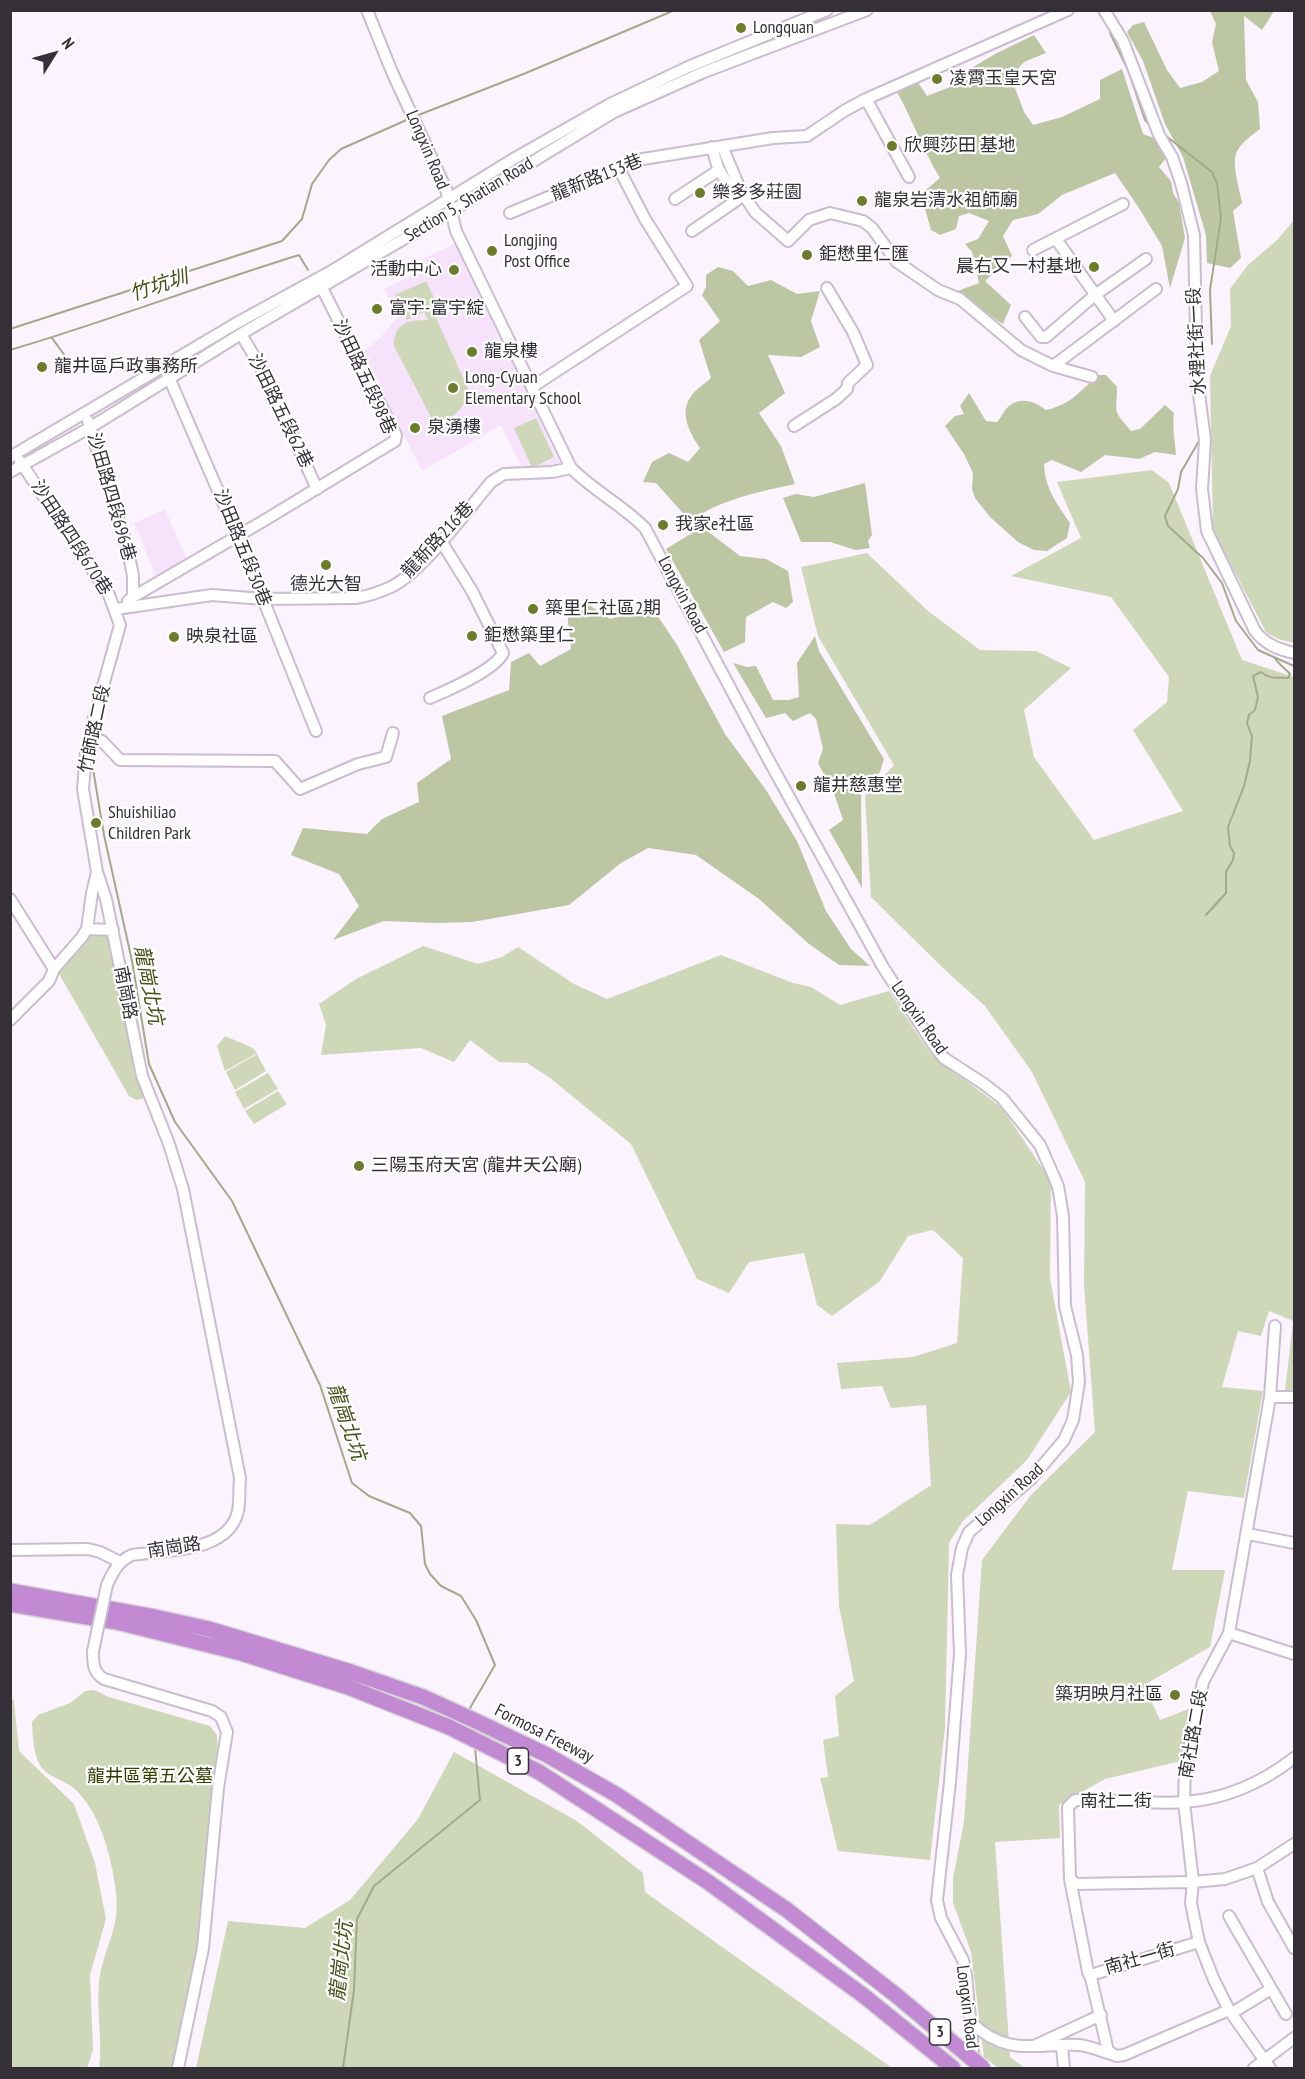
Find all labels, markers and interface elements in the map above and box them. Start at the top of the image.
place label: Longquan [753,17,814,39]
marker: Longquan [734,21,748,35]
north arrow [24,24,84,84]
text: N [58,34,79,53]
place label: 凌霄玉皇天宮 [949,68,1057,90]
marker: 凌霄玉皇天宮 [930,72,944,86]
street label: Longxin Road [401,107,453,193]
place label: 欣興莎田 基地 [904,135,1016,157]
marker: 欣興莎田 基地 [885,139,899,153]
street label: 龍新路153巷 [548,150,646,206]
street label: Section 5, Shatian Road [401,153,537,247]
place label: 樂多多莊園 [712,182,802,204]
marker: 樂多多莊園 [693,186,707,200]
place label: 龍泉岩清水祖師廟 [874,190,1018,212]
marker: 龍泉岩清水祖師廟 [855,194,869,208]
place label: Longjing Post Office [504,230,570,272]
marker: Longjing Post Office [485,244,499,258]
place label: 鉅懋里仁匯 [819,244,909,266]
marker: 鉅懋里仁匯 [800,248,814,262]
place label: 晨右又一村基地 [956,256,1082,278]
place label: 活動中心 [370,259,442,281]
marker: 晨右又一村基地 [1087,260,1101,274]
marker: 活動中心 [447,263,461,277]
water label: 竹坑圳 [127,265,191,307]
street label: 水裡社街一段 [1183,287,1211,395]
place label: 富宇-富宇綻 [389,298,484,320]
marker: 富宇-富宇綻 [370,302,384,316]
street label: 沙田路五段98巷 [328,316,400,438]
place label: 龍泉樓 [484,341,538,363]
marker: 龍泉樓 [465,345,479,359]
street label: 沙田路五段62巷 [243,350,317,472]
place label: 龍井區戶政事務所 [54,356,198,378]
marker: 龍井區戶政事務所 [35,360,49,374]
place label: Long-Cyuan Elementary School [465,367,581,410]
marker: Long-Cyuan Elementary School [446,381,460,395]
place label: 泉湧樓 [427,417,481,439]
marker: 泉湧樓 [408,421,422,435]
street label: 沙田路四段696巷 [82,430,140,564]
street label: 沙田路四段670巷 [26,477,116,599]
street label: 沙田路五段30巷 [209,486,275,610]
street label: 龍新路216巷 [397,497,479,583]
place label: 我家e社區 [675,514,754,536]
marker: 我家e社區 [656,518,670,532]
street label: Longxin Road [653,553,711,637]
marker: 德光大智 [319,558,333,572]
place label: 德光大智 [290,574,362,596]
place label: 築里仁社區2期 [545,598,661,620]
marker: 築里仁社區2期 [526,602,540,616]
place label: 鉅懋築里仁 [484,625,574,647]
place label: 映泉社區 [186,626,258,648]
marker: 鉅懋築里仁 [465,629,479,643]
marker: 映泉社區 [167,630,181,644]
street label: 竹師路二段 [75,683,115,775]
place label: 龍井慈惠堂 [813,775,903,797]
marker: 龍井慈惠堂 [794,779,808,793]
place label: Shuishiliao Children Park [108,802,191,844]
marker: Shuishiliao Children Park [89,816,103,830]
water label: 龍崗北坑 [129,943,167,1027]
street label: 南崗路 [109,964,141,1022]
street label: Longxin Road [886,977,952,1059]
place label: 三陽玉府天宮 (龍井天公廟) [371,1155,581,1177]
marker: 三陽玉府天宮 (龍井天公廟) [352,1159,366,1173]
water label: 龍崗北坑 [322,1380,370,1464]
street label: Longxin Road [972,1459,1048,1531]
street label: 南崗路 [146,1533,202,1563]
place label: 築玥映月社區 [1055,1684,1163,1706]
marker: 築玥映月社區 [1168,1688,1182,1702]
street label: 南社路二段 [1176,1688,1212,1780]
street label: Formosa Freeway [491,1700,597,1768]
road number: 3 [508,1748,528,1774]
park label: 龍井區第五公墓 [87,1766,213,1788]
street label: 南社二街 [1080,1791,1152,1813]
water label: 龍崗北坑 [326,1920,358,2002]
street label: 南社一街 [1102,1939,1178,1979]
street label: Longxin Road [951,1964,983,2050]
road number: 3 [930,2019,950,2045]

